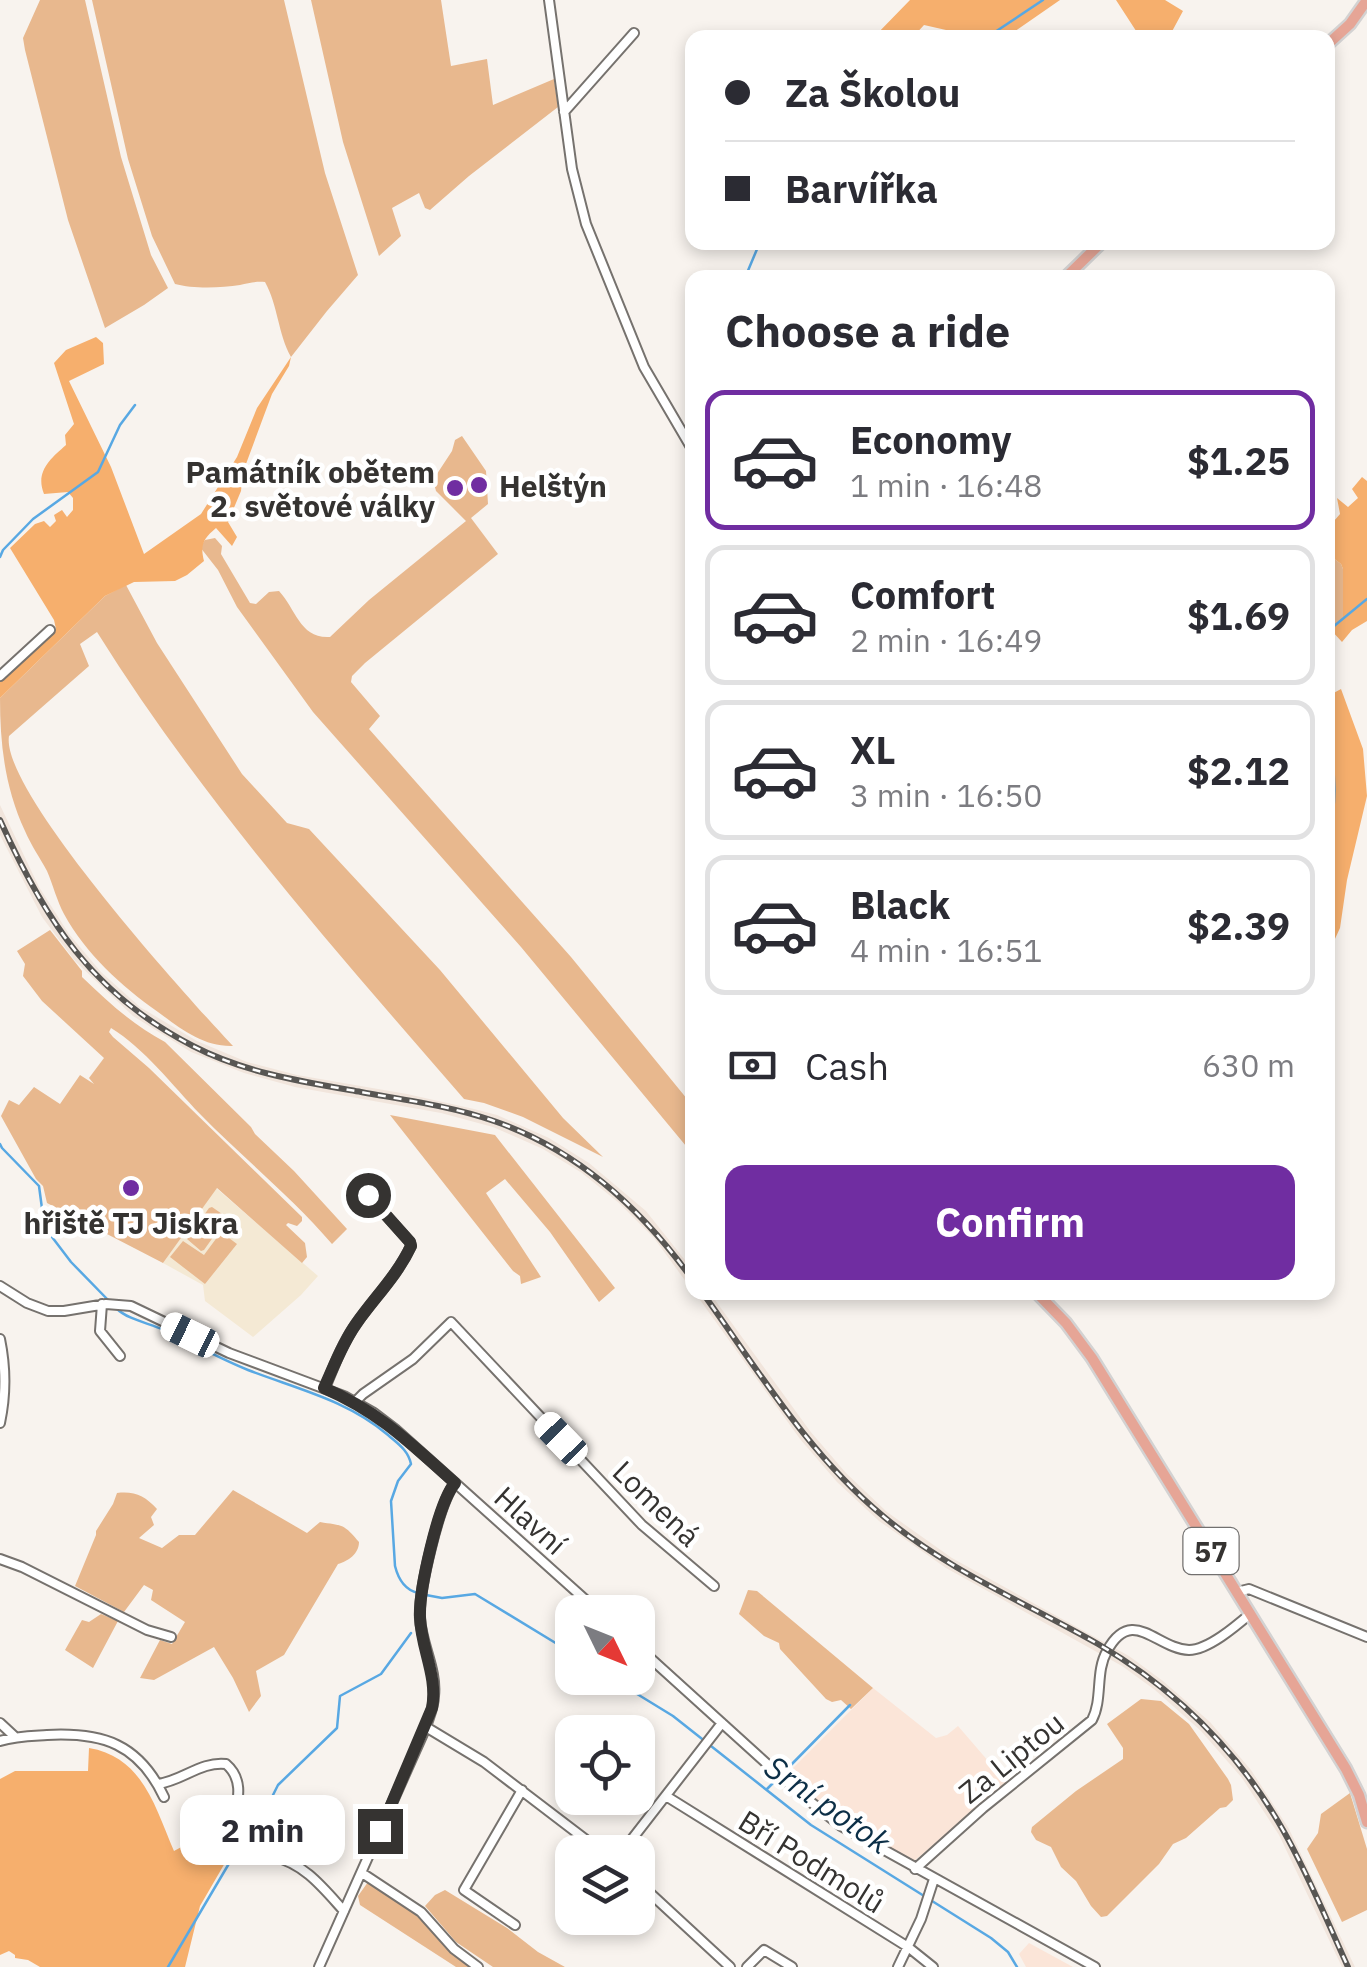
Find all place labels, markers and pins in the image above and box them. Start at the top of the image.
place label: Památník obětem 2. světové války [186,452,435,525]
place label: Helštýn [499,466,607,505]
marker: Helštýn [468,474,490,496]
marker: Památník obětem 2. světové války [444,477,466,499]
marker: hřiště TJ Jiskra [120,1177,142,1199]
place label: hřiště TJ Jiskra [23,1203,239,1242]

